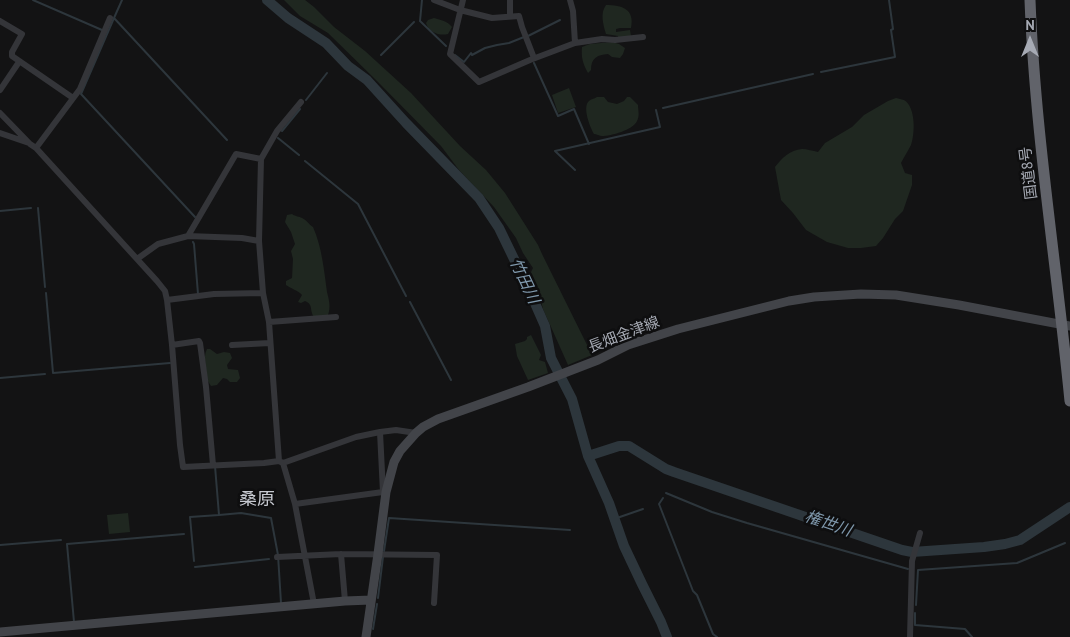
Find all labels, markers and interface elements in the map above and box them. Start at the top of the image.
north arrow [1005,15,1055,65]
text: N [1025,16,1035,34]
street label: 国道8号 [1017,146,1041,200]
water label: 竹田川 [505,255,543,307]
street label: 長畑金津線 [586,313,662,357]
district label: 桑原 [239,489,275,511]
water label: 権世川 [802,507,854,541]

